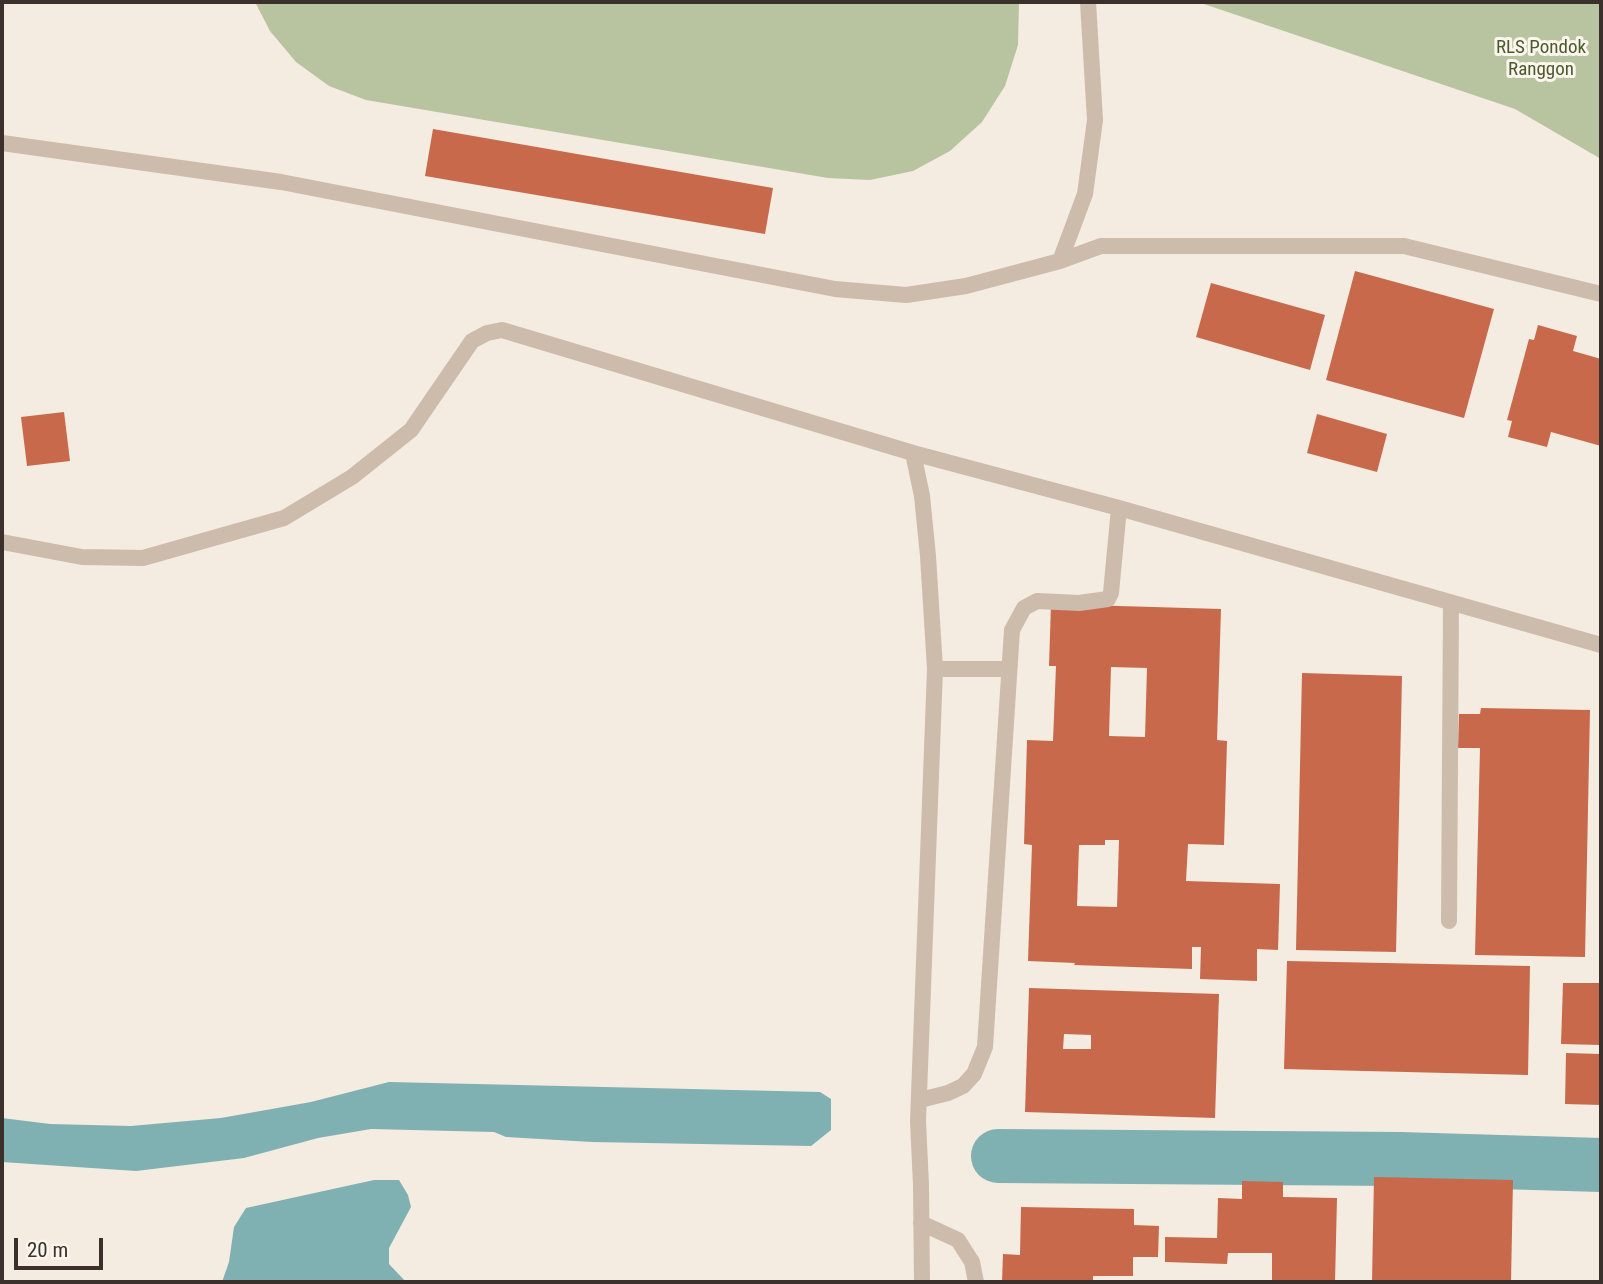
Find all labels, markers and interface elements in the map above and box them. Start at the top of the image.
park label: RLS Pondok Ranggon [1496,37,1586,81]
scale bar [18,1224,107,1268]
text: 20 m [27,1238,68,1262]

